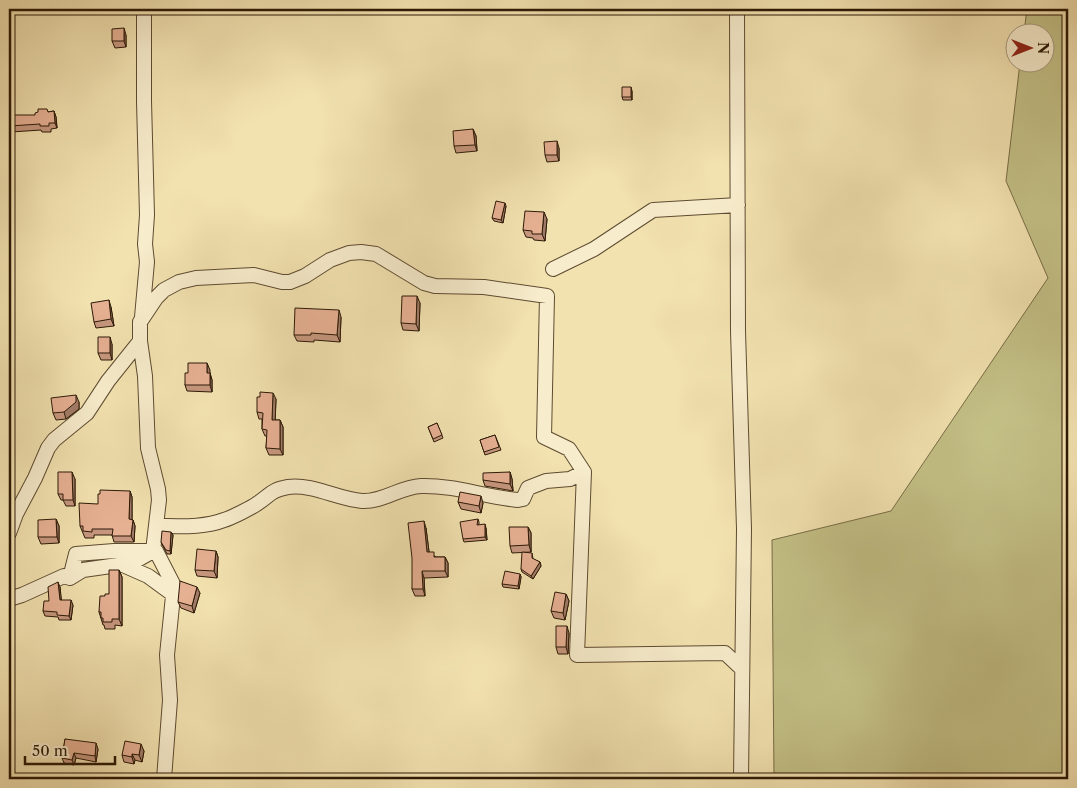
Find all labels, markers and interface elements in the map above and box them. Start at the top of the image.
north arrow [1004,22,1054,72]
text: N [1034,42,1052,54]
scale bar [25,733,115,765]
text: 50 m [32,741,68,760]

